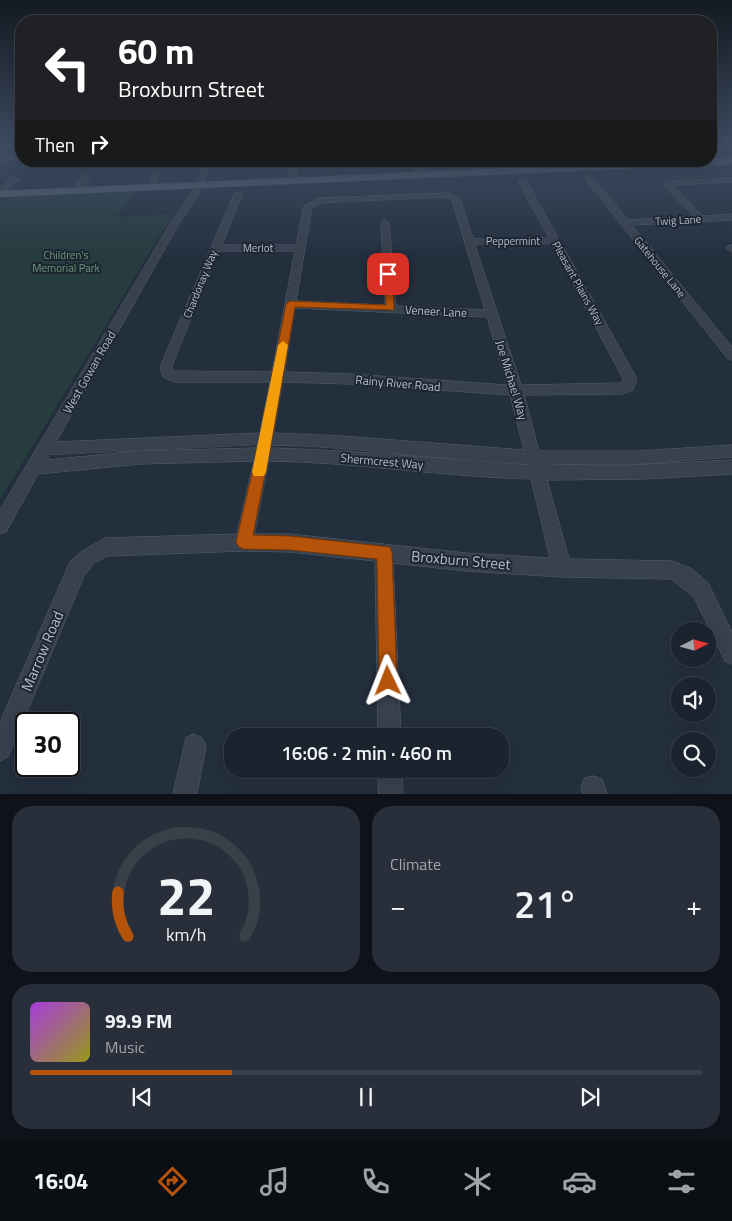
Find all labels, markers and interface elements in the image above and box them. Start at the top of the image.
text: 60 m [118,24,194,78]
icon: left [35,35,100,100]
text: Broxburn Street [118,72,264,106]
text: Then [35,130,75,159]
icon: right [85,130,113,158]
street label: Twig Lane [655,211,702,229]
street label: Peppermint [486,233,540,249]
street label: Gatehouse Lane [630,233,690,301]
street label: Pleasant Plains Way [548,238,608,328]
street label: Merlot [243,240,273,256]
park label: Children's Memorial Park [32,247,100,276]
street label: Chardonay Way [179,247,221,320]
pin [367,253,409,295]
icon: arrive [374,260,402,288]
street label: Veneer Lane [404,300,468,322]
street label: West Gowan Road [58,327,120,417]
street label: Joe Michael Way [491,338,533,422]
street label: Rainy River Road [355,370,441,396]
street label: Shermcrest Way [340,448,424,474]
street label: Broxburn Street [410,544,512,576]
street label: Marrow Road [15,607,69,695]
north arrow [671,622,716,668]
map controls [671,622,716,777]
position arrow [361,654,413,706]
button: sound [671,677,716,722]
speed limit sign: 30 [15,712,80,777]
button: search [671,732,716,777]
text: 16:06 · 2 min · 460 m [281,738,452,767]
text: Climate [390,852,441,876]
text: 22 [157,856,215,935]
text: 21° [514,875,578,933]
text: − [390,884,406,927]
text: + [686,884,702,927]
text: km/h [166,921,206,948]
text: 99.9 FM [105,1006,172,1035]
text: Music [105,1035,145,1059]
icon: previous [128,1083,156,1111]
icon: pause [352,1083,380,1111]
icon: next [576,1083,604,1111]
text: 16:04 [33,1164,88,1198]
icon: directions [155,1164,190,1199]
icon: music [257,1164,292,1199]
icon: phone [358,1164,393,1199]
icon: climate [460,1164,495,1199]
icon: car [562,1164,597,1199]
icon: filters [664,1164,699,1199]

